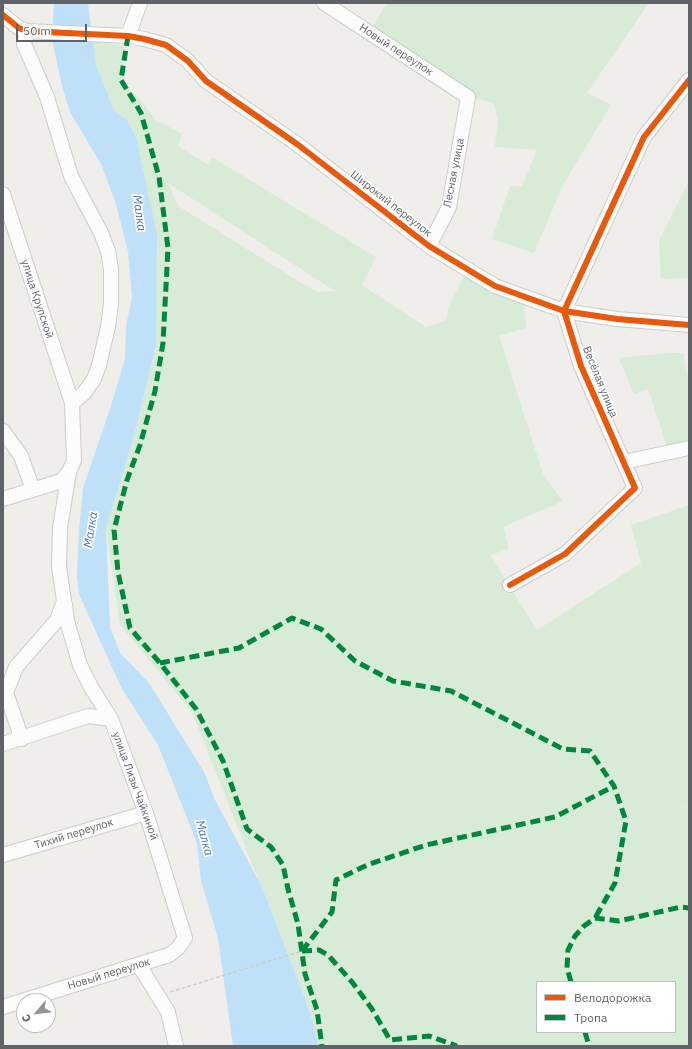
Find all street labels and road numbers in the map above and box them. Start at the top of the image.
street label: Новый переулок [357,21,435,79]
street label: Лесная улица [441,137,467,209]
street label: Широкий переулок [348,168,434,240]
street label: улица Крупской [18,258,56,340]
street label: Весёлая улица [580,344,620,420]
street label: улица Лизы Чайкиной [109,730,161,842]
street label: Тихий переулок [33,816,115,852]
street label: Новый переулок [66,955,152,993]

